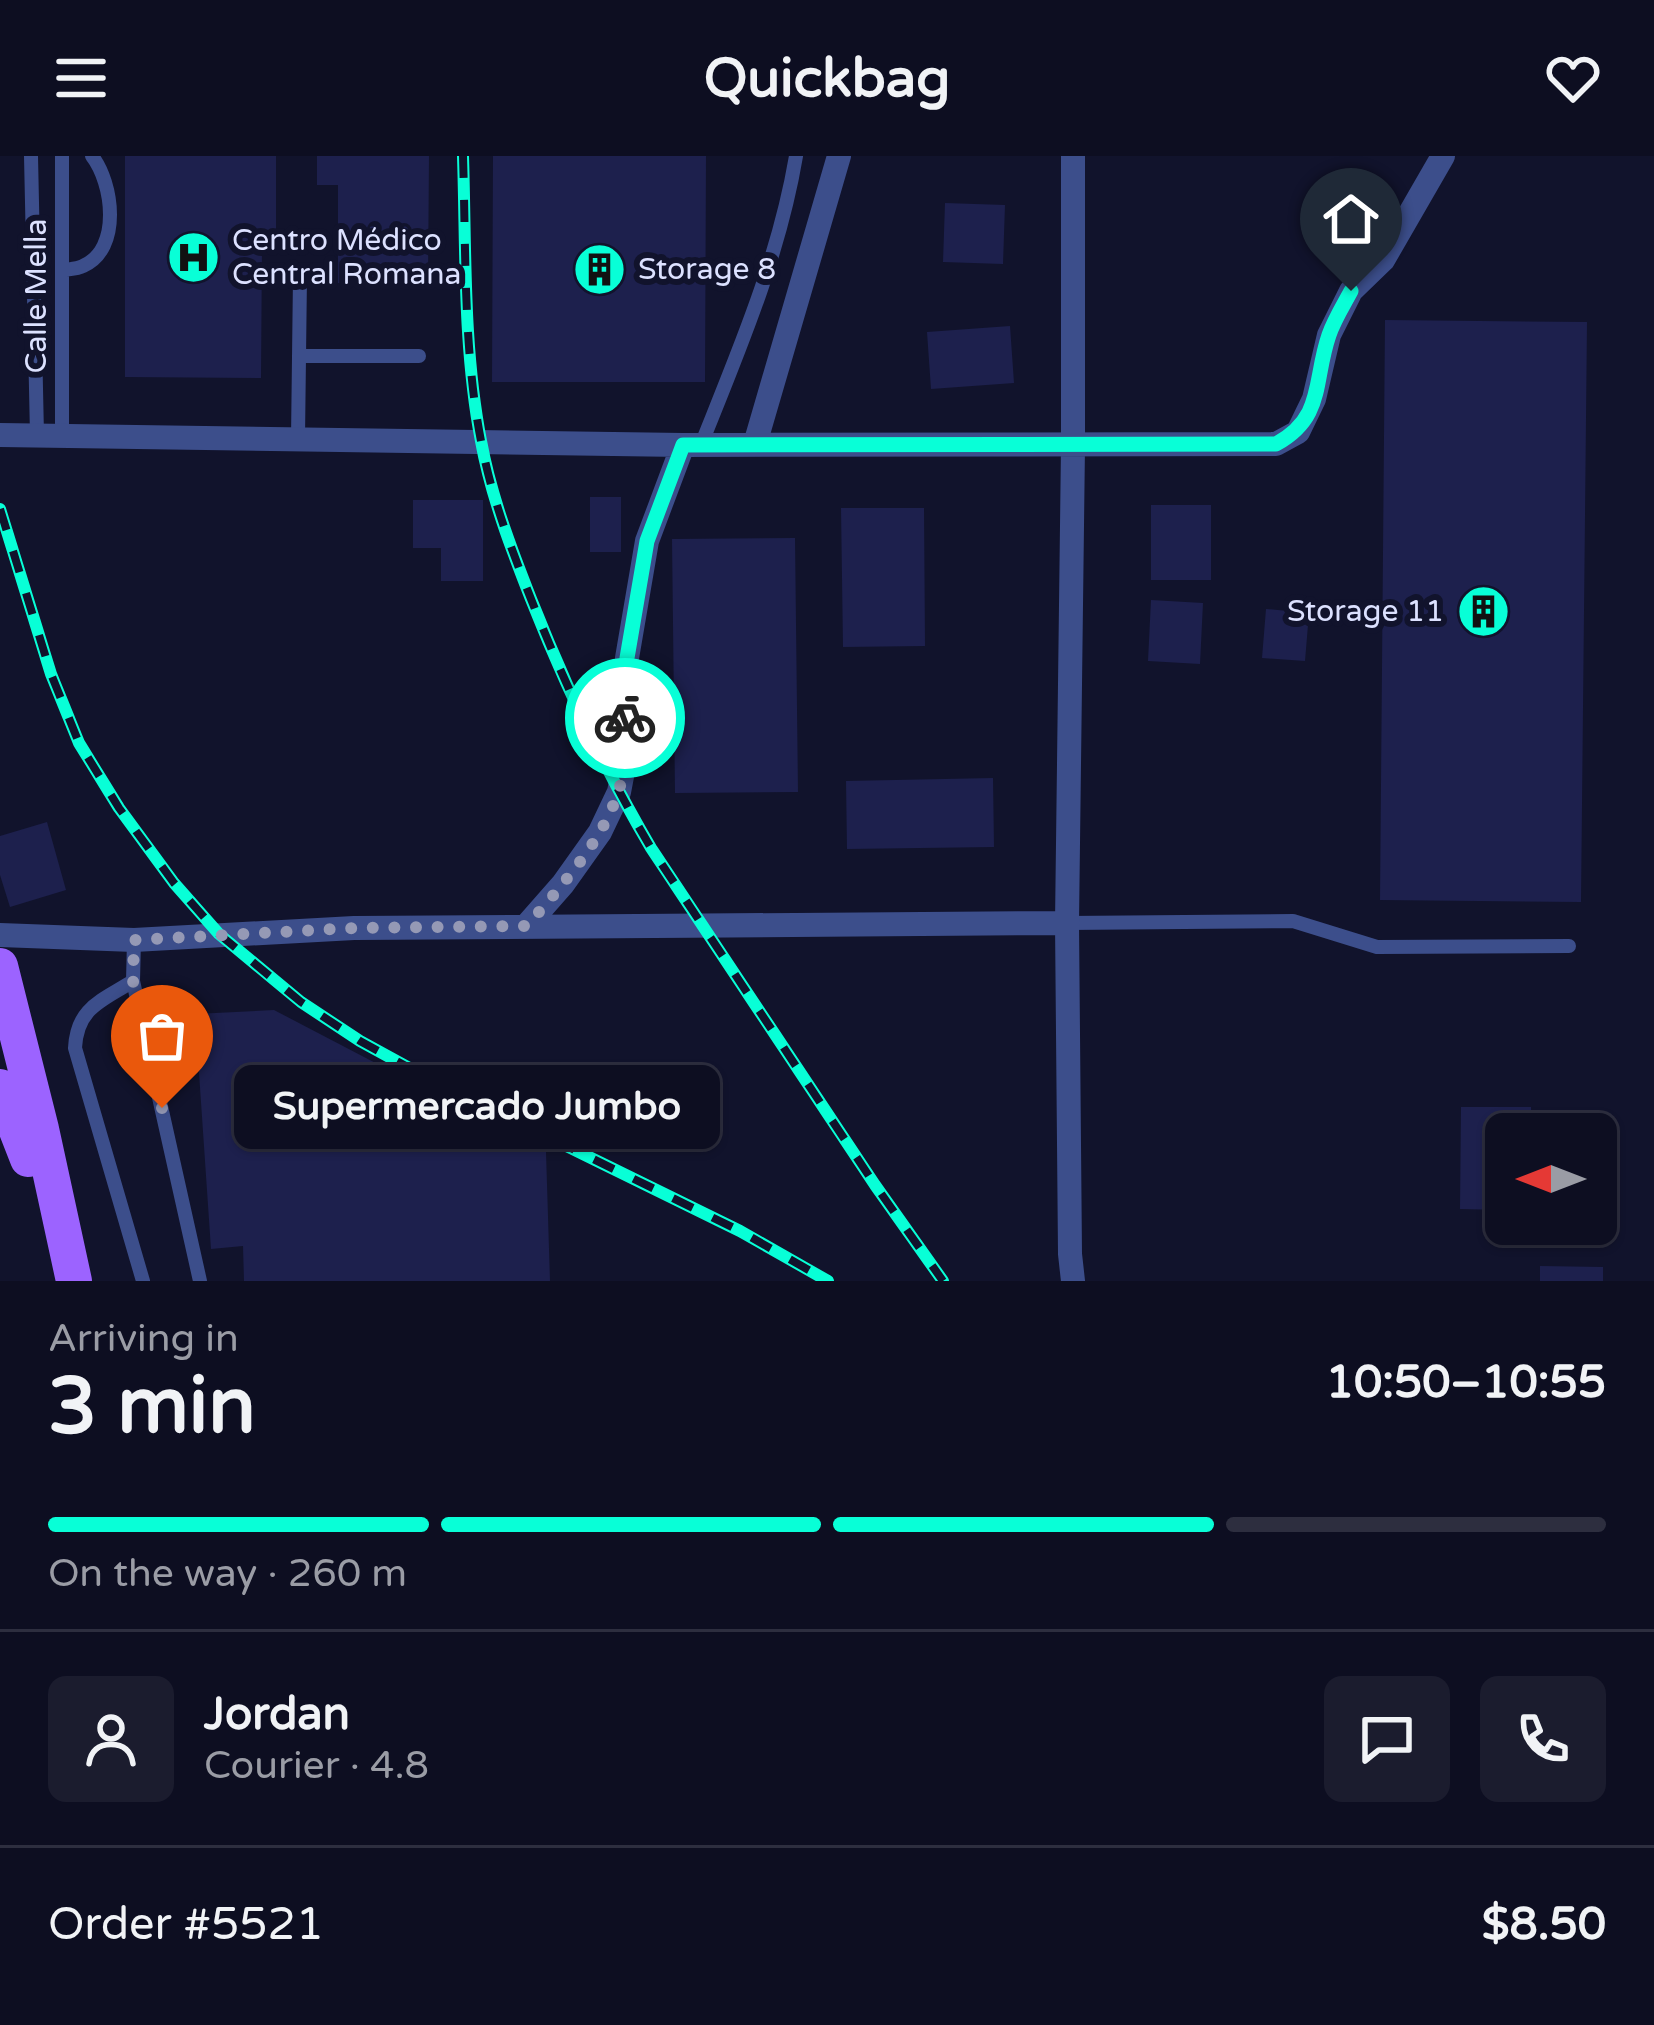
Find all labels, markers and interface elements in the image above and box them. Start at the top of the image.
icon: menu [48,45,114,111]
icon: heart [1540,45,1606,111]
text: Quickbag [704,46,950,111]
pin [1300,168,1402,291]
icon: home [1318,186,1384,252]
street label: Calle Mella [18,219,55,373]
place label: Centro Médico Central Romana [232,222,461,293]
hospital icon: Centro Médico Central Romana [165,229,221,285]
building icon: Storage 8 [571,241,627,297]
place label: Storage 8 [638,251,776,288]
building icon: Storage 11 [1455,583,1511,639]
place label: Storage 11 [1287,593,1444,630]
courier [565,658,685,778]
icon: bike [592,685,658,751]
pin [111,985,213,1108]
icon: bag [129,1003,195,1069]
callout: Supermercado Jumbo [234,1066,720,1150]
text: Supermercado Jumbo [273,1083,681,1130]
north arrow [1485,1113,1617,1245]
map controls [1485,1113,1617,1245]
text: Arriving in [48,1315,239,1362]
text: 10:50–10:55 [1326,1356,1606,1410]
text: 3 min [48,1360,256,1454]
text: On the way · 260 m [48,1550,407,1597]
button: person [48,1676,174,1802]
button: chat [1324,1676,1450,1802]
button: phone [1480,1676,1606,1802]
text: Jordan [204,1688,350,1742]
text: Courier · 4.8 [204,1742,429,1789]
text: Order #5521 [48,1898,324,1952]
text: $8.50 [1482,1898,1606,1952]

